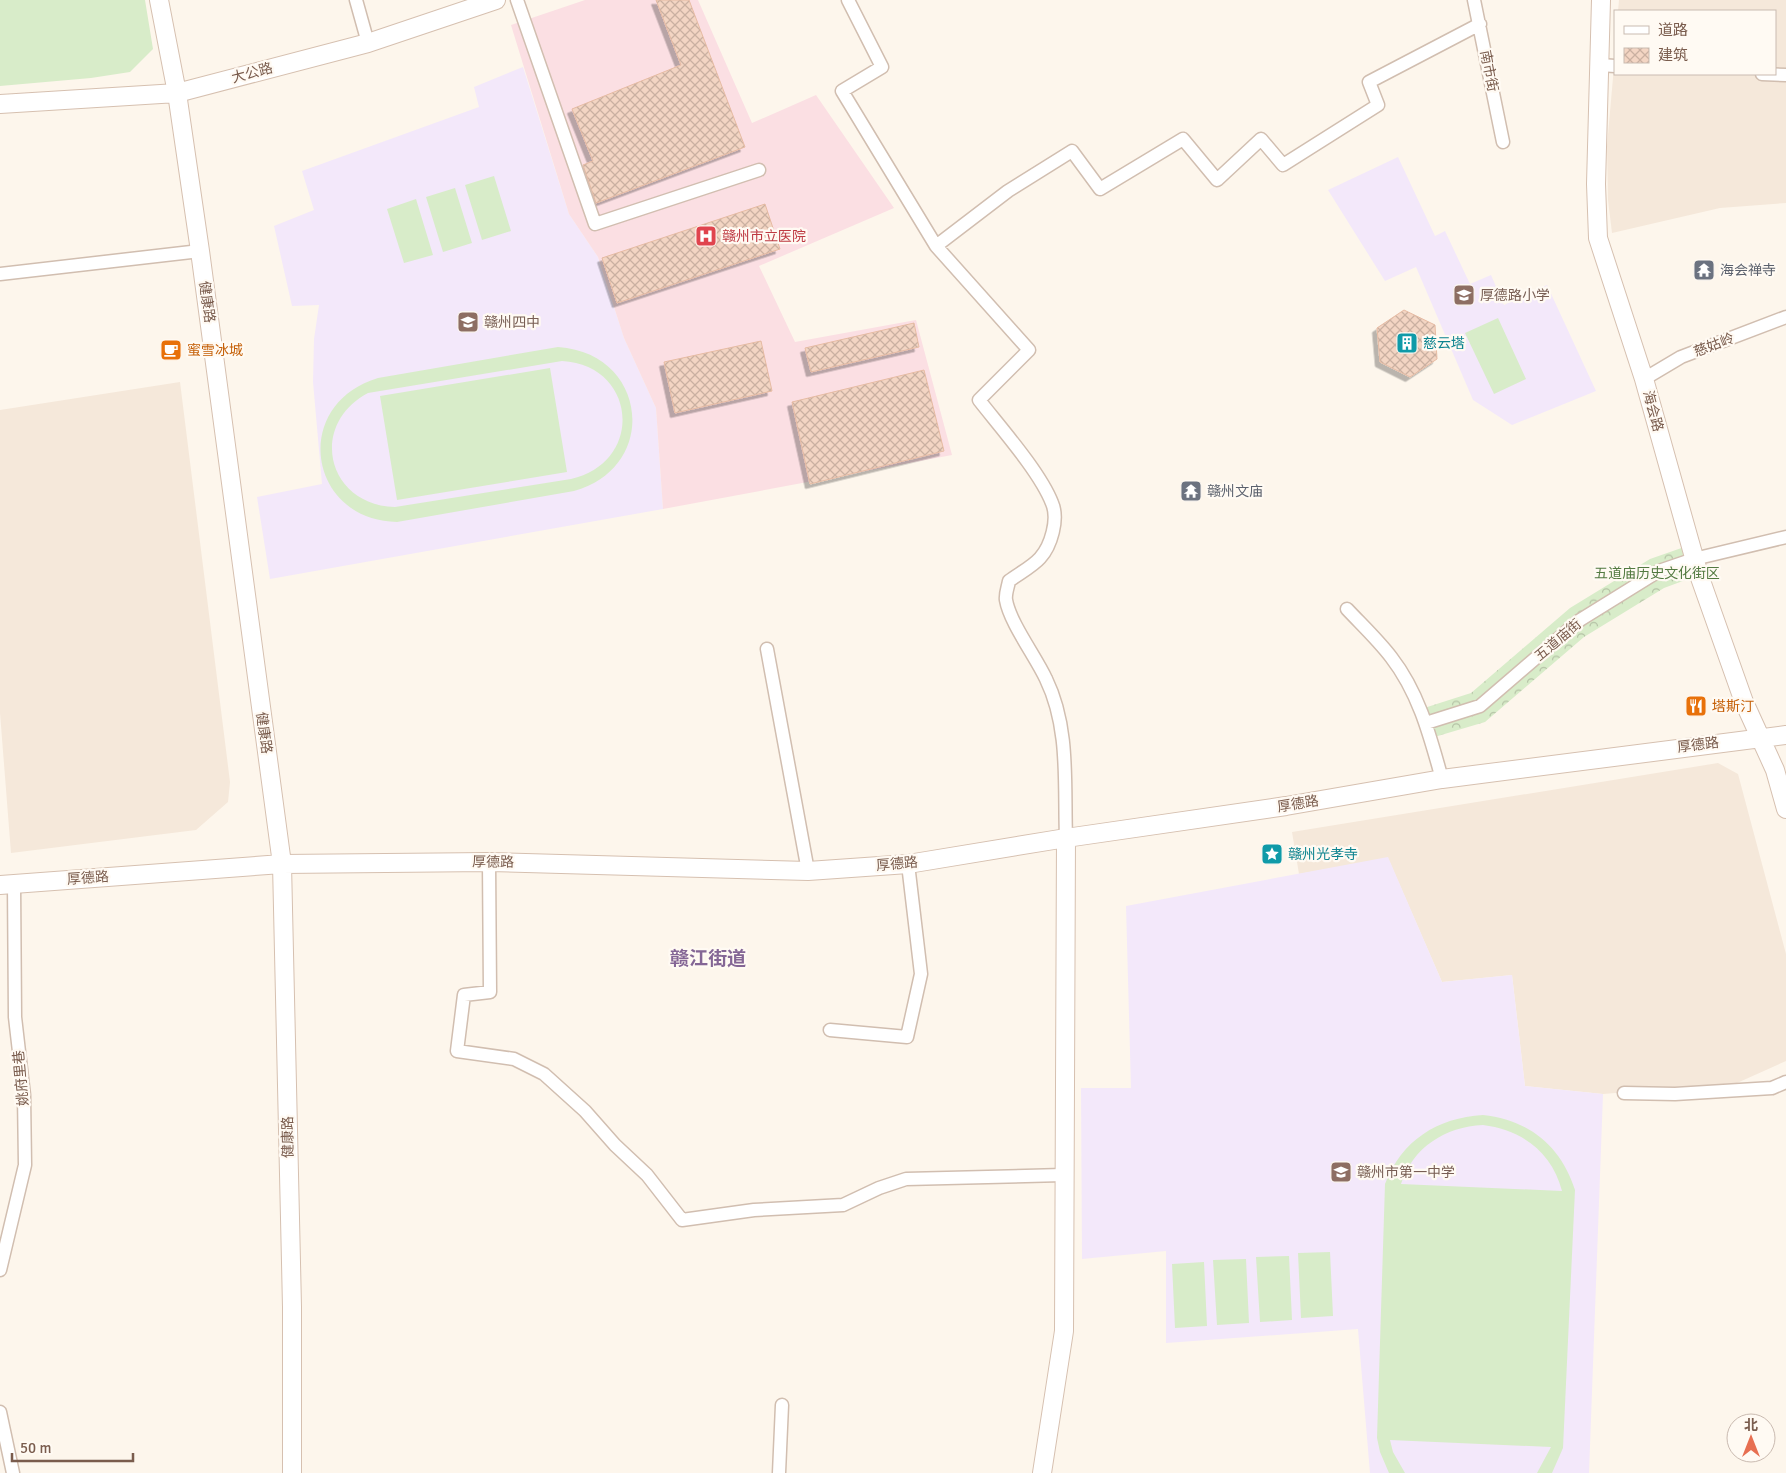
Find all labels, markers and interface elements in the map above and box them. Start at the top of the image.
legend [1614,10,1776,75]
text: 道路 [1658,21,1688,39]
text: 建筑 [1658,46,1688,64]
street label: 南市街 [1477,49,1501,93]
street label: 大公路 [230,59,274,87]
hospital icon: 赣州市立医院 [694,224,718,248]
place label: 赣州市立医院 [722,228,806,245]
temple icon: 海会禅寺 [1692,258,1716,282]
place label: 海会禅寺 [1720,262,1776,279]
street label: 健康路 [196,280,218,324]
school or university icon: 厚德路小学 [1452,283,1476,307]
place label: 厚德路小学 [1480,287,1550,304]
school or university icon: 赣州四中 [456,310,480,334]
place label: 赣州四中 [484,314,540,331]
street label: 慈姑岭 [1691,330,1737,360]
building icon: 慈云塔 [1395,331,1419,355]
place label: 慈云塔 [1423,335,1465,352]
cafe icon: 蜜雪冰城 [159,338,183,362]
place label: 蜜雪冰城 [187,342,243,359]
street label: 海会路 [1639,389,1667,433]
temple icon: 赣州文庙 [1179,479,1203,503]
place label: 赣州文庙 [1207,483,1263,500]
park label: 五道庙历史文化街区 [1594,565,1720,582]
street label: 五道庙街 [1531,615,1585,665]
restaurant icon: 塔斯汀 [1684,694,1708,718]
place label: 塔斯汀 [1712,698,1754,715]
street label: 健康路 [253,711,275,755]
street label: 厚德路 [1676,734,1720,756]
street label: 厚德路 [1276,792,1320,816]
place icon: 赣州光孝寺 [1260,842,1284,866]
place label: 赣州光孝寺 [1288,846,1358,863]
street label: 厚德路 [472,853,514,871]
street label: 厚德路 [875,854,919,874]
street label: 厚德路 [66,868,110,888]
district label: 赣江街道 [670,947,746,971]
street label: 姚府里巷 [10,1049,32,1107]
street label: 健康路 [279,1116,297,1158]
school or university icon: 赣州市第一中学 [1329,1160,1353,1184]
place label: 赣州市第一中学 [1357,1164,1455,1181]
north arrow [1726,1413,1776,1463]
text: 北 [1744,1417,1758,1434]
scale bar [12,1430,134,1462]
text: 50 m [20,1439,51,1457]

